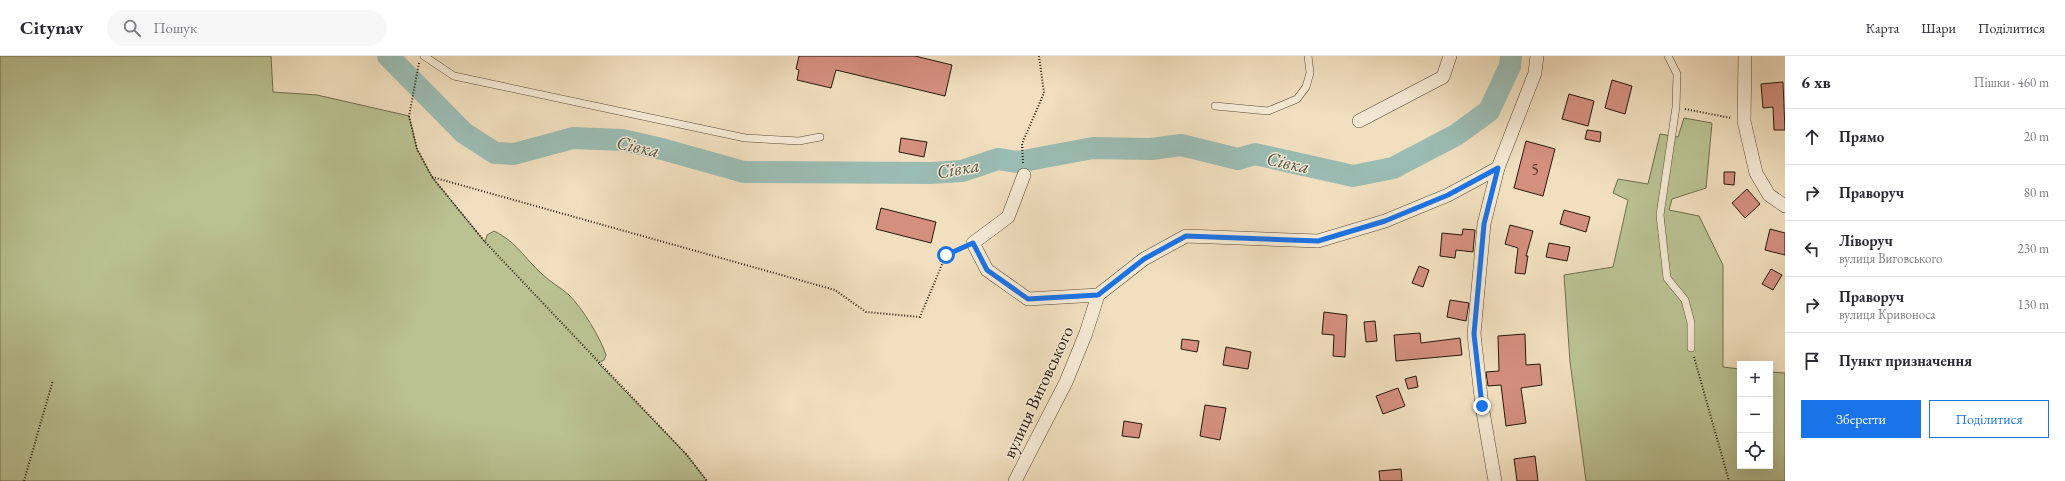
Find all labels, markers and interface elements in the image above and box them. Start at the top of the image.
search box [107,10,387,46]
text: Citynav [20,15,83,40]
icon: search [121,17,143,39]
text: Пошук [153,18,197,37]
text: Карта [1866,19,1899,37]
text: Шари [1921,19,1956,37]
text: Поділитися [1978,19,2045,37]
text: 6 хв [1801,71,1831,93]
text: Пішки · 460 m [1974,74,2049,91]
icon: ahead [1801,126,1823,148]
text: Прямо [1839,127,1884,146]
text: 20 m [2024,128,2049,145]
water label: Сівка [614,130,662,163]
water label: Сівка [1264,146,1312,179]
water label: Сівка [935,152,982,185]
house number: 5 [1531,159,1539,180]
icon: right [1801,182,1823,204]
text: Праворуч [1839,183,1904,202]
text: 80 m [2024,184,2049,201]
text: Ліворуч [1839,231,1893,250]
icon: left [1801,238,1823,260]
text: 230 m [2018,240,2049,257]
route start [937,246,955,264]
text: вулиця Виговського [1839,250,1943,267]
text: Праворуч [1839,287,1904,306]
icon: right [1801,294,1823,316]
text: 130 m [2018,296,2049,313]
text: вулиця Кривоноса [1839,306,1936,323]
street label: вулиця Виговського [997,322,1078,462]
icon: arrive [1801,350,1823,372]
text: Пункт призначення [1839,351,1972,370]
map controls [1737,361,1773,469]
button: + [1737,361,1773,397]
route end [1473,397,1491,415]
button: − [1737,397,1773,433]
button: Зберегти [1801,400,1921,438]
button: Поділитися [1929,400,2049,438]
button: locate [1737,433,1773,469]

